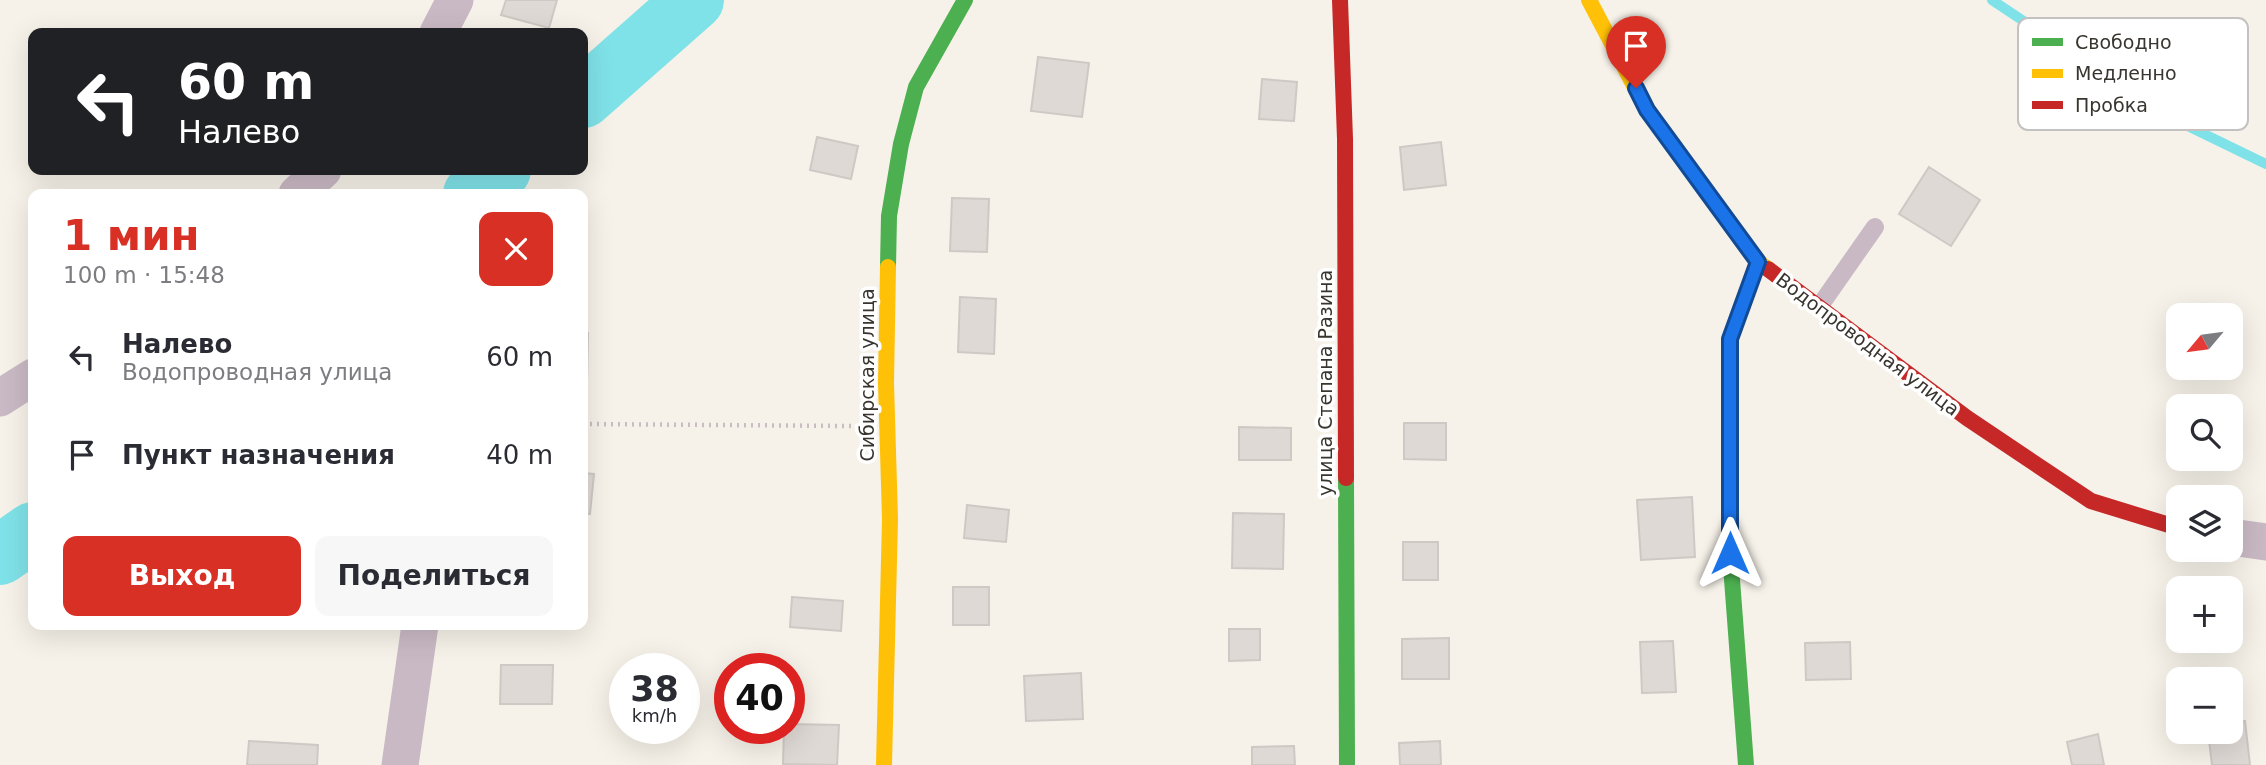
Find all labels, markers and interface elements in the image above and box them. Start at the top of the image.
pin [1606,16,1666,88]
legend [2018,18,2248,130]
icon: arrive [1617,27,1655,65]
text: Свободно [2075,31,2172,53]
text: 60 m [178,54,314,111]
icon: left [63,56,154,147]
text: Медленно [2075,62,2177,84]
text: Пробка [2075,94,2148,116]
text: Налево [178,113,300,151]
text: 1 мин [63,211,200,260]
button: close [479,212,553,286]
text: 100 m · 15:48 [63,262,225,288]
street label: Водопроводная улица [1772,268,1964,420]
street label: улица Степана Разина [1314,270,1336,496]
street label: Сибирская улица [856,288,878,462]
north arrow [2166,303,2244,380]
map controls [2166,303,2243,744]
text: Налево [122,329,232,359]
icon: left [63,338,101,376]
text: 60 m [486,342,553,372]
text: Водопроводная улица [122,359,392,385]
button: search [2166,394,2243,471]
icon: arrive [63,436,101,474]
text: Пункт назначения [122,440,395,470]
text: 40 m [486,440,553,470]
button: layers [2166,485,2243,562]
position arrow [1693,516,1767,590]
button: Выход [63,536,301,616]
button: Поделиться [315,536,553,616]
button: + [2166,576,2243,653]
speed limit sign: 40 [714,653,805,744]
button: − [2166,667,2243,744]
text: 38 [630,669,679,709]
text: km/h [632,705,677,726]

